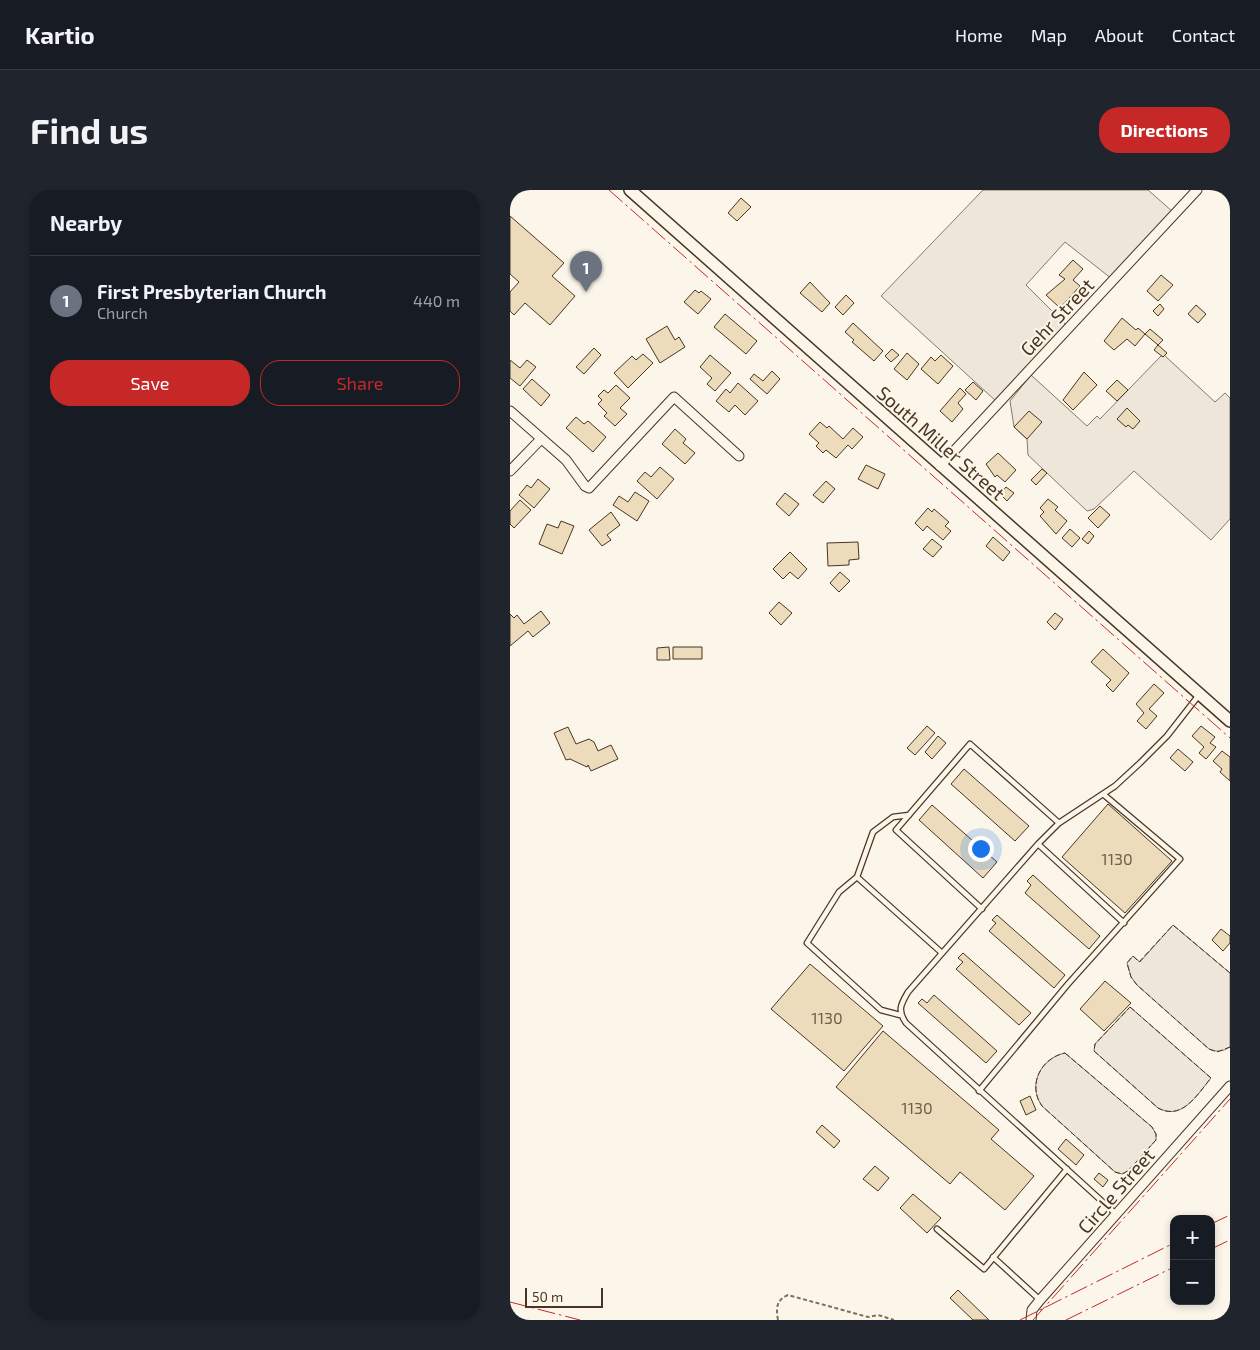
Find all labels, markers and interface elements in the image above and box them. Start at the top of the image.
text: Kartio [25,20,95,49]
text: Home [955,24,1003,46]
text: Map [1031,24,1067,46]
text: About [1095,24,1144,46]
text: Contact [1172,24,1235,46]
button: Directions [1099,107,1230,153]
text: Find us [30,109,148,151]
text: Nearby [50,210,122,235]
pin: 1 [570,251,602,292]
street label: Gehr Street [1015,273,1098,360]
text: First Presbyterian Church [97,280,326,303]
text: 1 [63,291,69,310]
text: 440 m [413,291,460,310]
text: Church [97,303,148,322]
button: Save [50,360,250,406]
button: Share [260,360,460,406]
street label: South Miller Street [873,381,1010,504]
your location [968,836,994,862]
house number: 1130 [1101,849,1133,868]
house number: 1130 [811,1008,843,1027]
house number: 1130 [901,1098,933,1117]
street label: Circle Street [1072,1143,1159,1238]
map controls [1170,1215,1215,1305]
button: + [1170,1215,1215,1260]
button: − [1170,1260,1215,1305]
scale bar [525,1285,602,1308]
text: 50 m [532,1288,563,1305]

